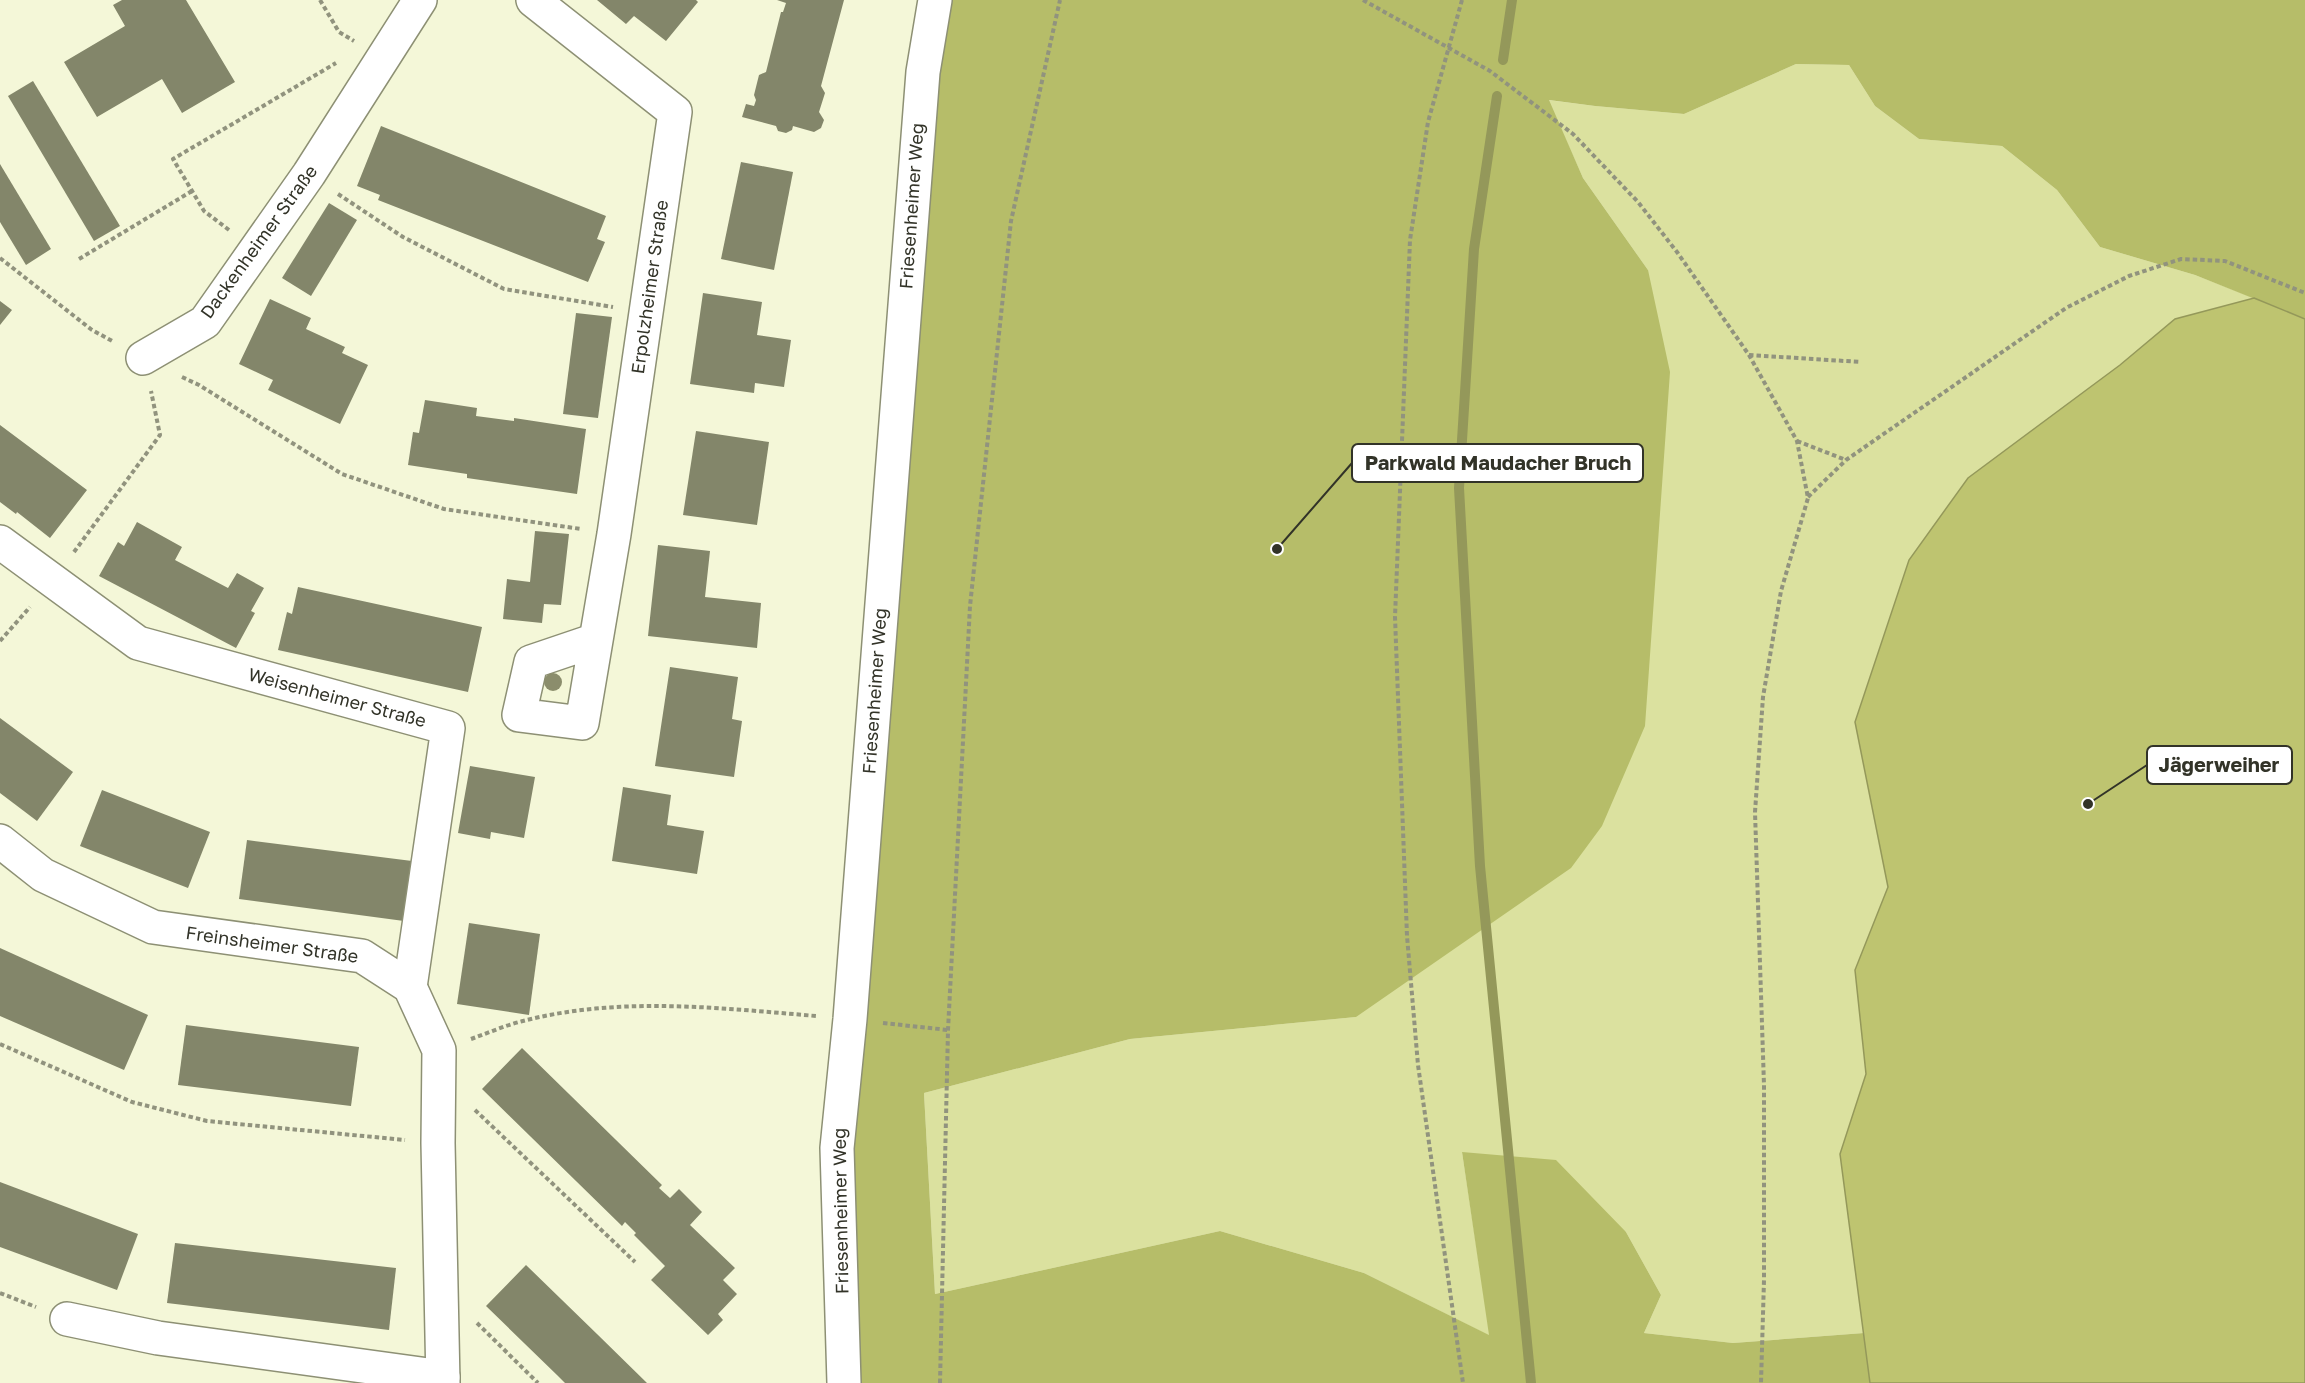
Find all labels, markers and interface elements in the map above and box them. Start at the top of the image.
street label: Friesenheimer Weg [894,122,928,290]
street label: Dackenheimer Straße [195,160,321,322]
street label: Erpolzheimer Straße [626,198,672,375]
callout: Parkwald Maudacher Bruch [1352,444,1643,482]
text: Parkwald Maudacher Bruch [1365,450,1631,474]
street label: Friesenheimer Weg [857,607,891,775]
street label: Weisenheimer Straße [246,663,429,731]
callout: Jägerweiher [2147,746,2292,784]
text: Jägerweiher [2159,752,2280,776]
street label: Freinsheimer Straße [185,921,360,967]
street label: Friesenheimer Weg [828,1128,852,1294]

